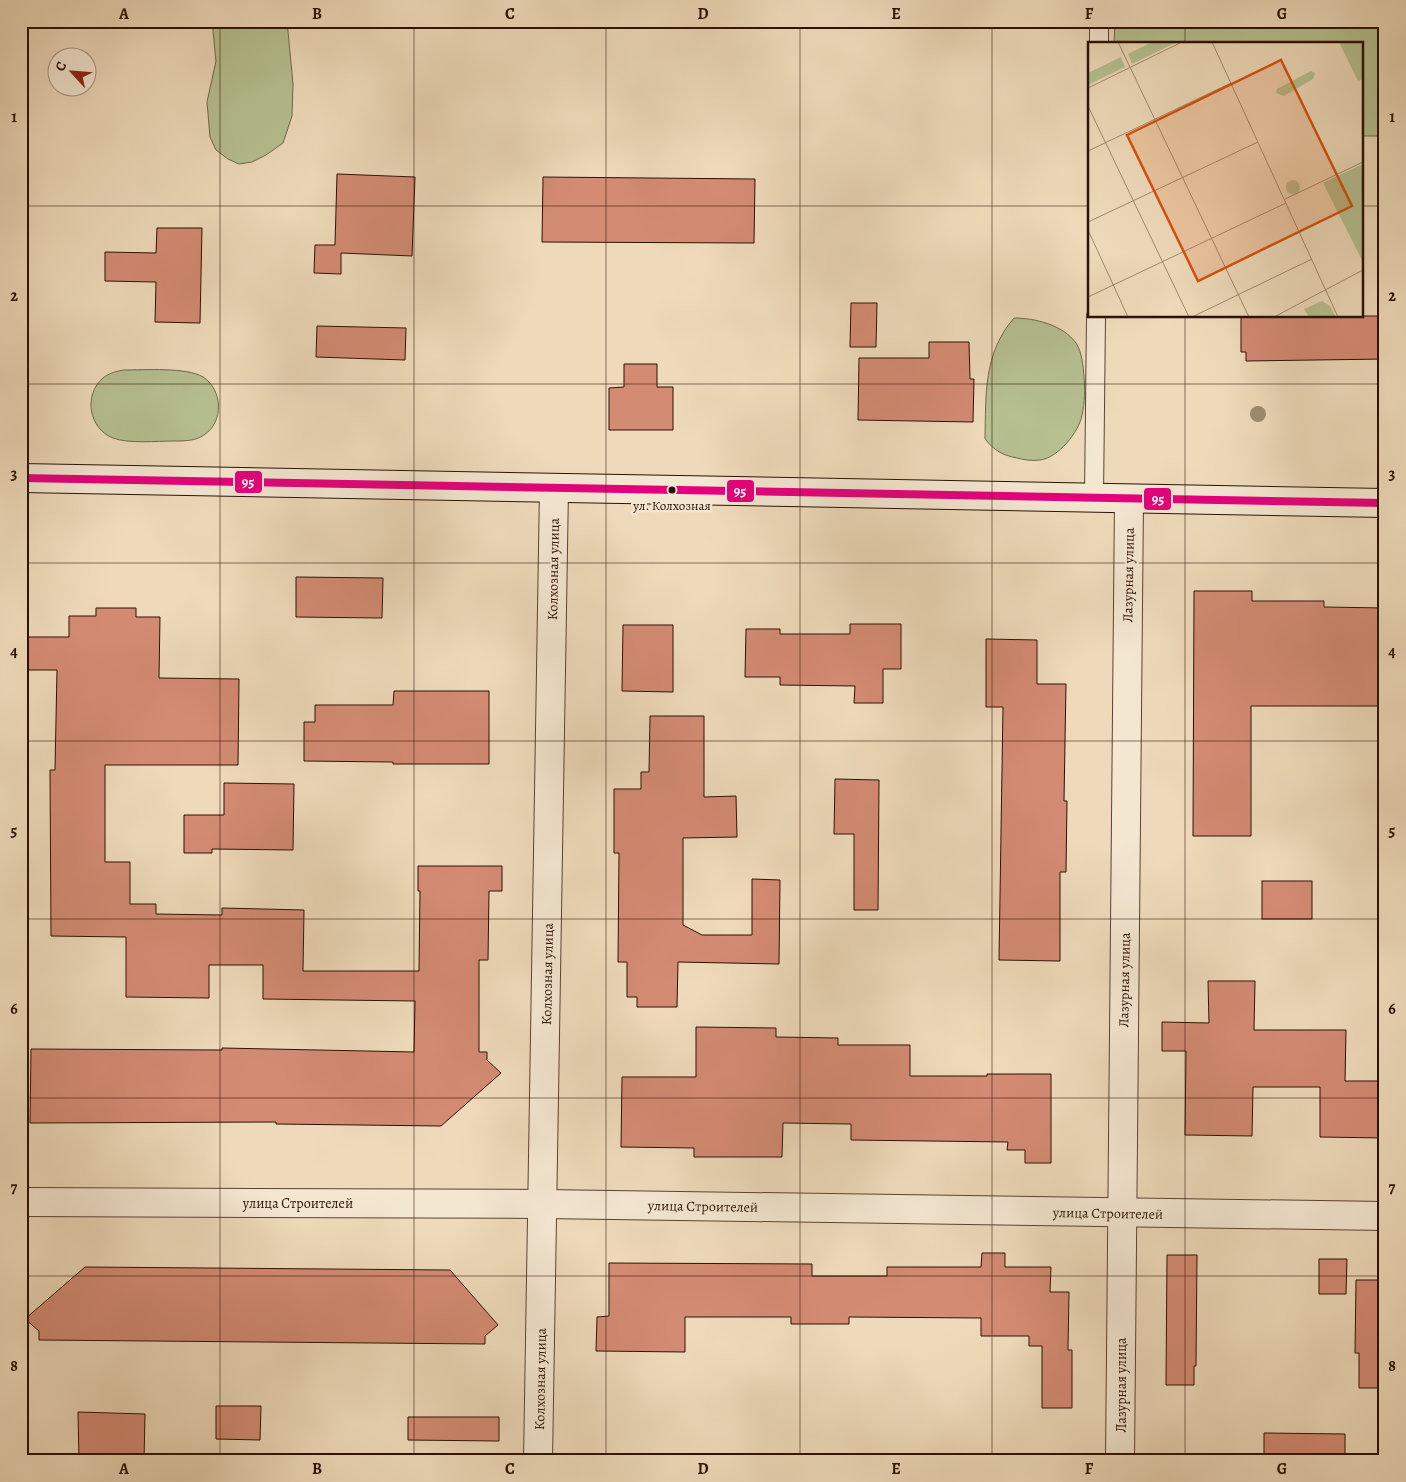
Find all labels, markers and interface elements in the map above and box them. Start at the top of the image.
text: A [118,3,130,25]
text: B [312,3,322,25]
text: C [505,3,515,25]
text: D [697,3,709,25]
text: E [891,3,901,25]
text: F [1085,3,1094,25]
text: G [1277,3,1287,25]
inset map [1088,42,1364,318]
north arrow [48,48,98,98]
text: С [50,58,71,75]
text: 1 [11,106,17,128]
text: 1 [1389,106,1395,128]
text: 2 [10,285,18,307]
text: 2 [1388,285,1396,307]
text: 3 [11,463,18,485]
text: 3 [1389,463,1396,485]
line badge: 95 [234,470,263,494]
text: 95 [242,473,254,492]
line badge: 95 [726,479,755,503]
text: 95 [734,482,746,501]
marker: ул. Колхозная [667,485,677,495]
line badge: 95 [1143,487,1172,511]
text: 95 [1152,490,1164,509]
place label: ул. Колхозная [632,497,711,514]
street label: Колхозная улица [543,517,564,620]
street label: Лазурная улица [1118,527,1139,623]
text: 4 [10,641,18,663]
text: 4 [1388,641,1396,663]
text: 5 [11,820,18,842]
text: 5 [1389,820,1396,842]
street label: Колхозная улица [537,922,558,1025]
street label: Лазурная улица [1114,932,1135,1028]
text: 6 [10,998,18,1020]
text: 6 [1388,998,1396,1020]
text: 7 [11,1177,18,1199]
text: 7 [1389,1177,1396,1199]
street label: улица Строителей [242,1194,353,1213]
street label: улица Строителей [647,1196,758,1217]
street label: улица Строителей [1052,1203,1163,1224]
street label: Колхозная улица [530,1327,551,1430]
street label: Лазурная улица [1112,1337,1131,1432]
text: 8 [10,1355,18,1377]
text: 8 [1388,1355,1396,1377]
text: A [118,1458,130,1480]
text: B [312,1458,322,1480]
text: C [505,1458,515,1480]
text: D [697,1458,709,1480]
text: E [891,1458,901,1480]
text: F [1085,1458,1094,1480]
text: G [1277,1458,1287,1480]

